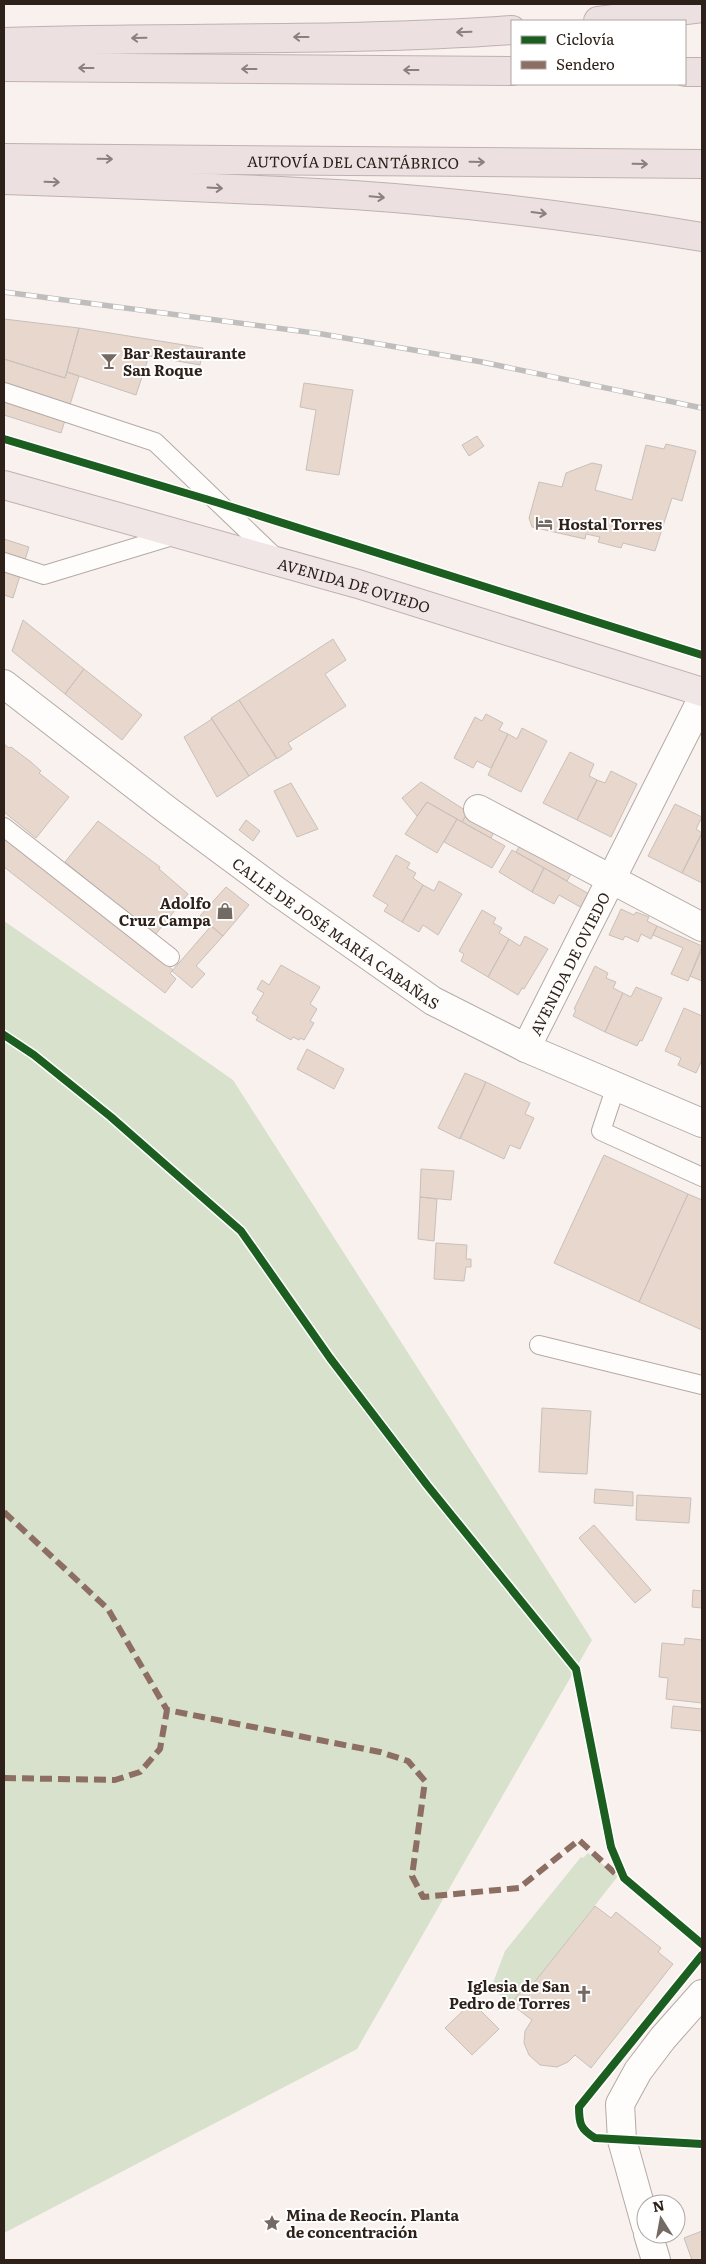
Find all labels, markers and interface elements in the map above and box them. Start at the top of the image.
legend [511,20,686,85]
one-way arrow [456,27,472,37]
text: Ciclovía [556,27,615,50]
one-way arrow [293,32,310,42]
one-way arrow [131,34,147,43]
text: Sendero [556,52,615,75]
one-way arrow [78,63,94,72]
one-way arrow [241,64,257,74]
one-way arrow [403,65,420,75]
street label: AUTOVÍA DEL CANTÁBRICO [247,149,459,173]
one-way arrow [96,154,113,164]
one-way arrow [469,157,485,167]
one-way arrow [632,159,648,169]
one-way arrow [44,177,60,187]
one-way arrow [207,184,223,193]
one-way arrow [369,193,385,202]
one-way arrow [530,208,546,218]
place label: Bar Restaurante San Roque [123,341,247,381]
bar icon: Bar Restaurante San Roque [99,351,119,371]
place label: Hostal Torres [558,512,663,535]
hotel icon: Hostal Torres [534,513,554,533]
street label: AVENIDA DE OVIEDO [275,551,433,618]
street label: CALLE DE JOSÉ MARÍA CABAÑAS [228,851,444,1014]
street label: AVENIDA DE OVIEDO [523,887,615,1039]
place label: Adolfo Cruz Campa [119,891,211,931]
shop icon: Adolfo Cruz Campa [215,901,235,921]
place label: Iglesia de San Pedro de Torres [449,1974,571,2014]
church icon: Iglesia de San Pedro de Torres [574,1984,594,2004]
north arrow [636,2194,686,2244]
text: N [651,2194,666,2216]
place label: Mina de Reocín. Planta de concentración [286,2203,460,2243]
place icon: Mina de Reocín. Planta de concentración [262,2213,282,2233]

